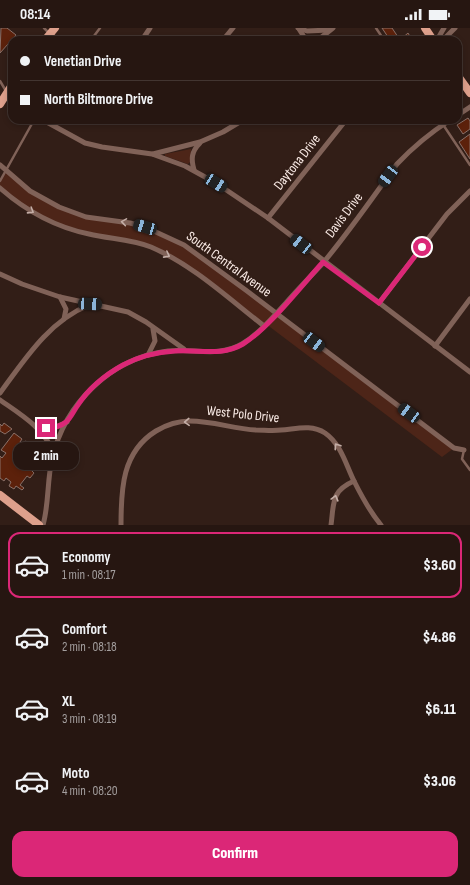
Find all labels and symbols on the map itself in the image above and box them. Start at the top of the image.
street label: Daytona Drive [270,131,324,193]
car [376,163,400,189]
car [203,172,229,194]
street label: Davis Drive [322,189,366,241]
one-way arrow [27,207,34,214]
one-way arrow [121,218,127,227]
car [132,218,158,236]
street label: South Central Avenue [183,227,275,301]
car [288,232,314,256]
route start [413,238,431,256]
one-way arrow [163,250,170,258]
car [78,297,102,311]
car [301,330,327,354]
car [396,401,422,425]
street label: West Polo Drive [206,402,280,426]
one-way arrow [184,417,190,426]
route end [37,419,55,437]
callout: 2 min [13,442,79,470]
one-way arrow [335,443,342,450]
one-way arrow [330,495,339,502]

